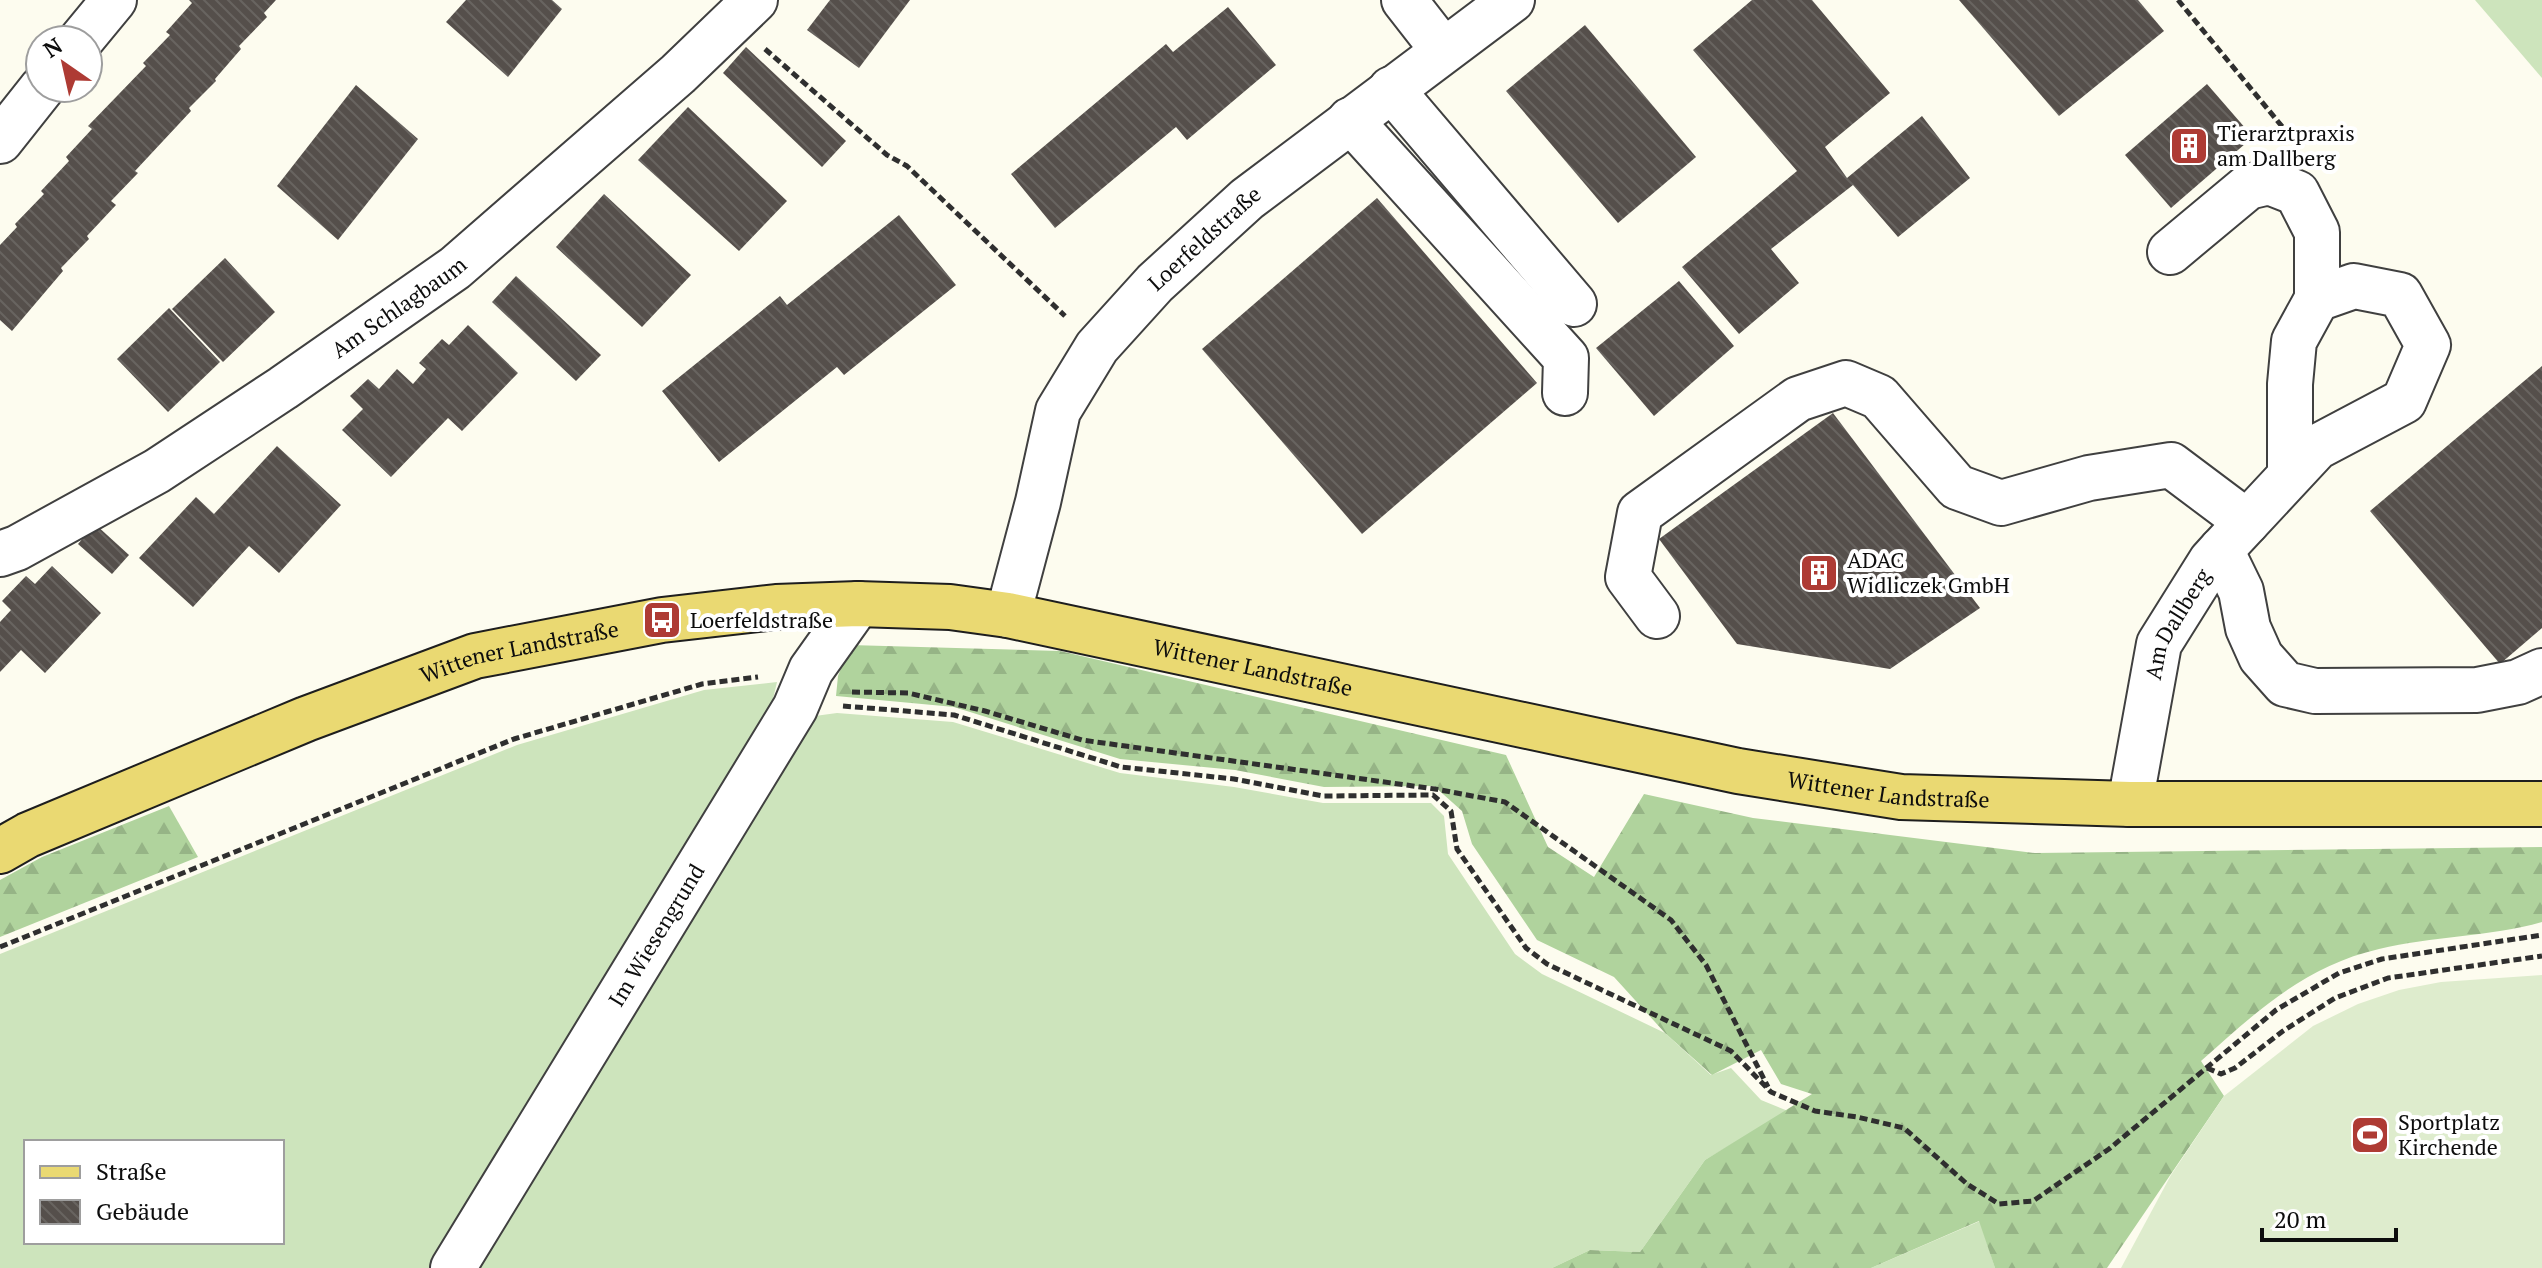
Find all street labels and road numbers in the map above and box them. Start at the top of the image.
street label: Loerfeldstraße [1141,179,1266,297]
street label: Am Schlagbaum [325,250,472,364]
street label: Am Dallberg [2138,562,2217,682]
street label: Wittener Landstraße [416,614,621,689]
street label: Wittener Landstraße [1150,631,1355,702]
street label: Wittener Landstraße [1785,764,1990,814]
street label: Im Wiesengrund [601,858,710,1012]

